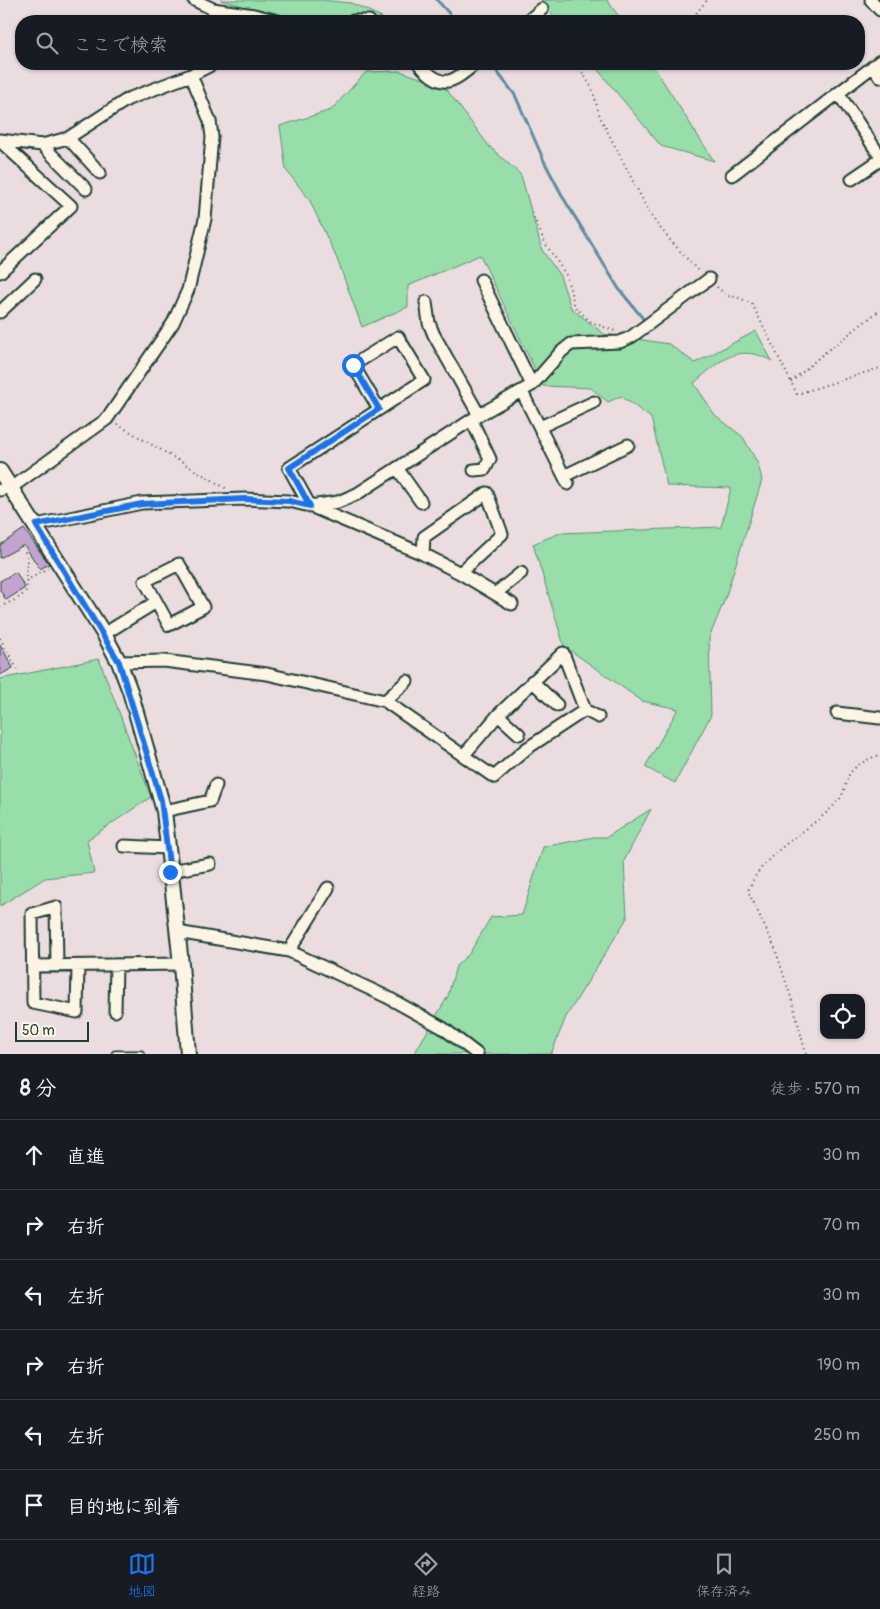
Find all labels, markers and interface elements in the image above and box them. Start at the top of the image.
search box [15,15,865,70]
icon: search [33,29,61,57]
text: ここで検索 [73,33,168,57]
route start [342,354,365,377]
route end [159,861,182,884]
map controls [820,994,865,1039]
button: locate [820,994,865,1039]
scale bar [15,1019,89,1042]
text: 50 m [22,1022,55,1039]
text: 8 分 [20,1075,56,1102]
text: 徒歩 · 570 m [770,1079,860,1099]
icon: ahead [20,1141,48,1169]
text: 直進 [67,1145,105,1169]
text: 30 m [822,1145,860,1165]
icon: right [20,1211,48,1239]
text: 右折 [67,1215,105,1239]
text: 70 m [823,1215,860,1235]
icon: left [20,1281,48,1309]
text: 左折 [67,1285,105,1309]
text: 30 m [822,1285,860,1305]
icon: right [20,1351,48,1379]
text: 右折 [67,1355,105,1379]
text: 190 m [817,1355,860,1375]
icon: left [20,1421,48,1449]
text: 左折 [67,1425,105,1449]
text: 250 m [814,1425,860,1445]
icon: arrive [20,1491,48,1519]
text: 目的地に到着 [67,1495,181,1519]
tab: 地図 [128,1550,156,1600]
tab: 経路 [412,1550,440,1600]
tab: 保存済み [696,1550,752,1600]

